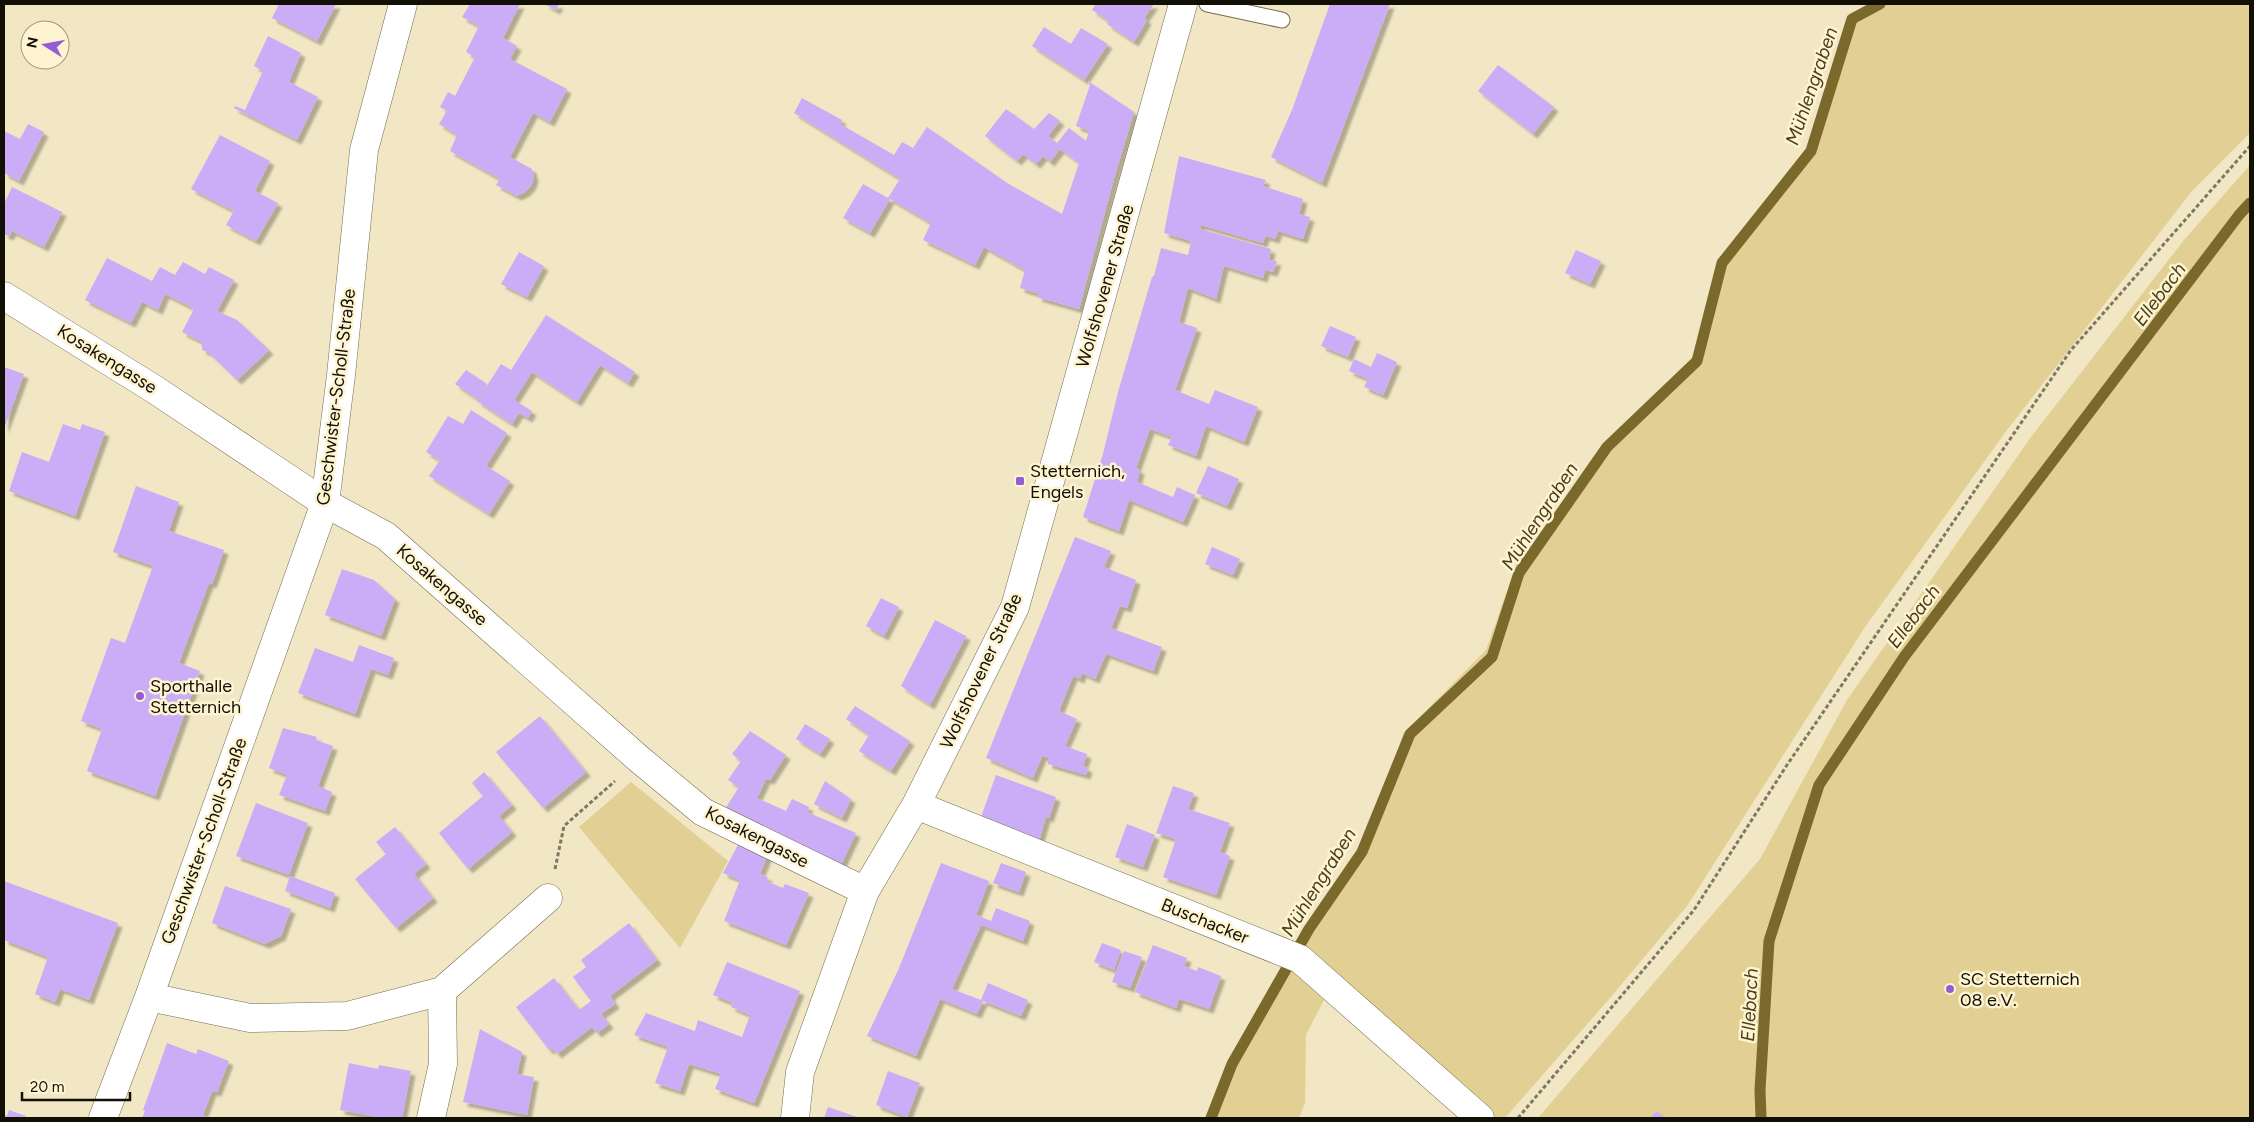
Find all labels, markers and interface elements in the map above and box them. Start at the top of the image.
north arrow [20,20,70,70]
water label: Mühlengraben [1781,24,1843,148]
text: N [23,36,42,50]
street label: Wolfshovener Straße [1071,202,1139,370]
water label: Ellebach [2128,258,2191,331]
street label: Geschwister-Scholl-Straße [312,287,360,507]
street label: Kosakengasse [53,320,161,399]
water label: Mühlengraben [1496,458,1583,574]
place label: Stetternich, Engels [1030,460,1125,503]
marker: Stetternich, Engels [1014,475,1026,487]
street label: Kosakengasse [392,539,492,631]
water label: Ellebach [1882,580,1945,653]
street label: Wolfshovener Straße [935,590,1027,752]
place label: Sporthalle Stetternich [150,675,241,718]
marker: Sporthalle Stetternich [134,690,146,702]
street label: Geschwister-Scholl-Straße [156,735,252,947]
street label: Kosakengasse [701,801,813,873]
water label: Mühlengraben [1276,824,1361,941]
street label: Buschacker [1158,893,1252,949]
water label: Ellebach [1736,967,1763,1042]
place label: SC Stetternich 08 e.V. [1960,968,2080,1011]
marker: SC Stetternich 08 e.V. [1944,983,1956,995]
scale bar [22,1070,130,1102]
text: 20 m [30,1078,64,1096]

